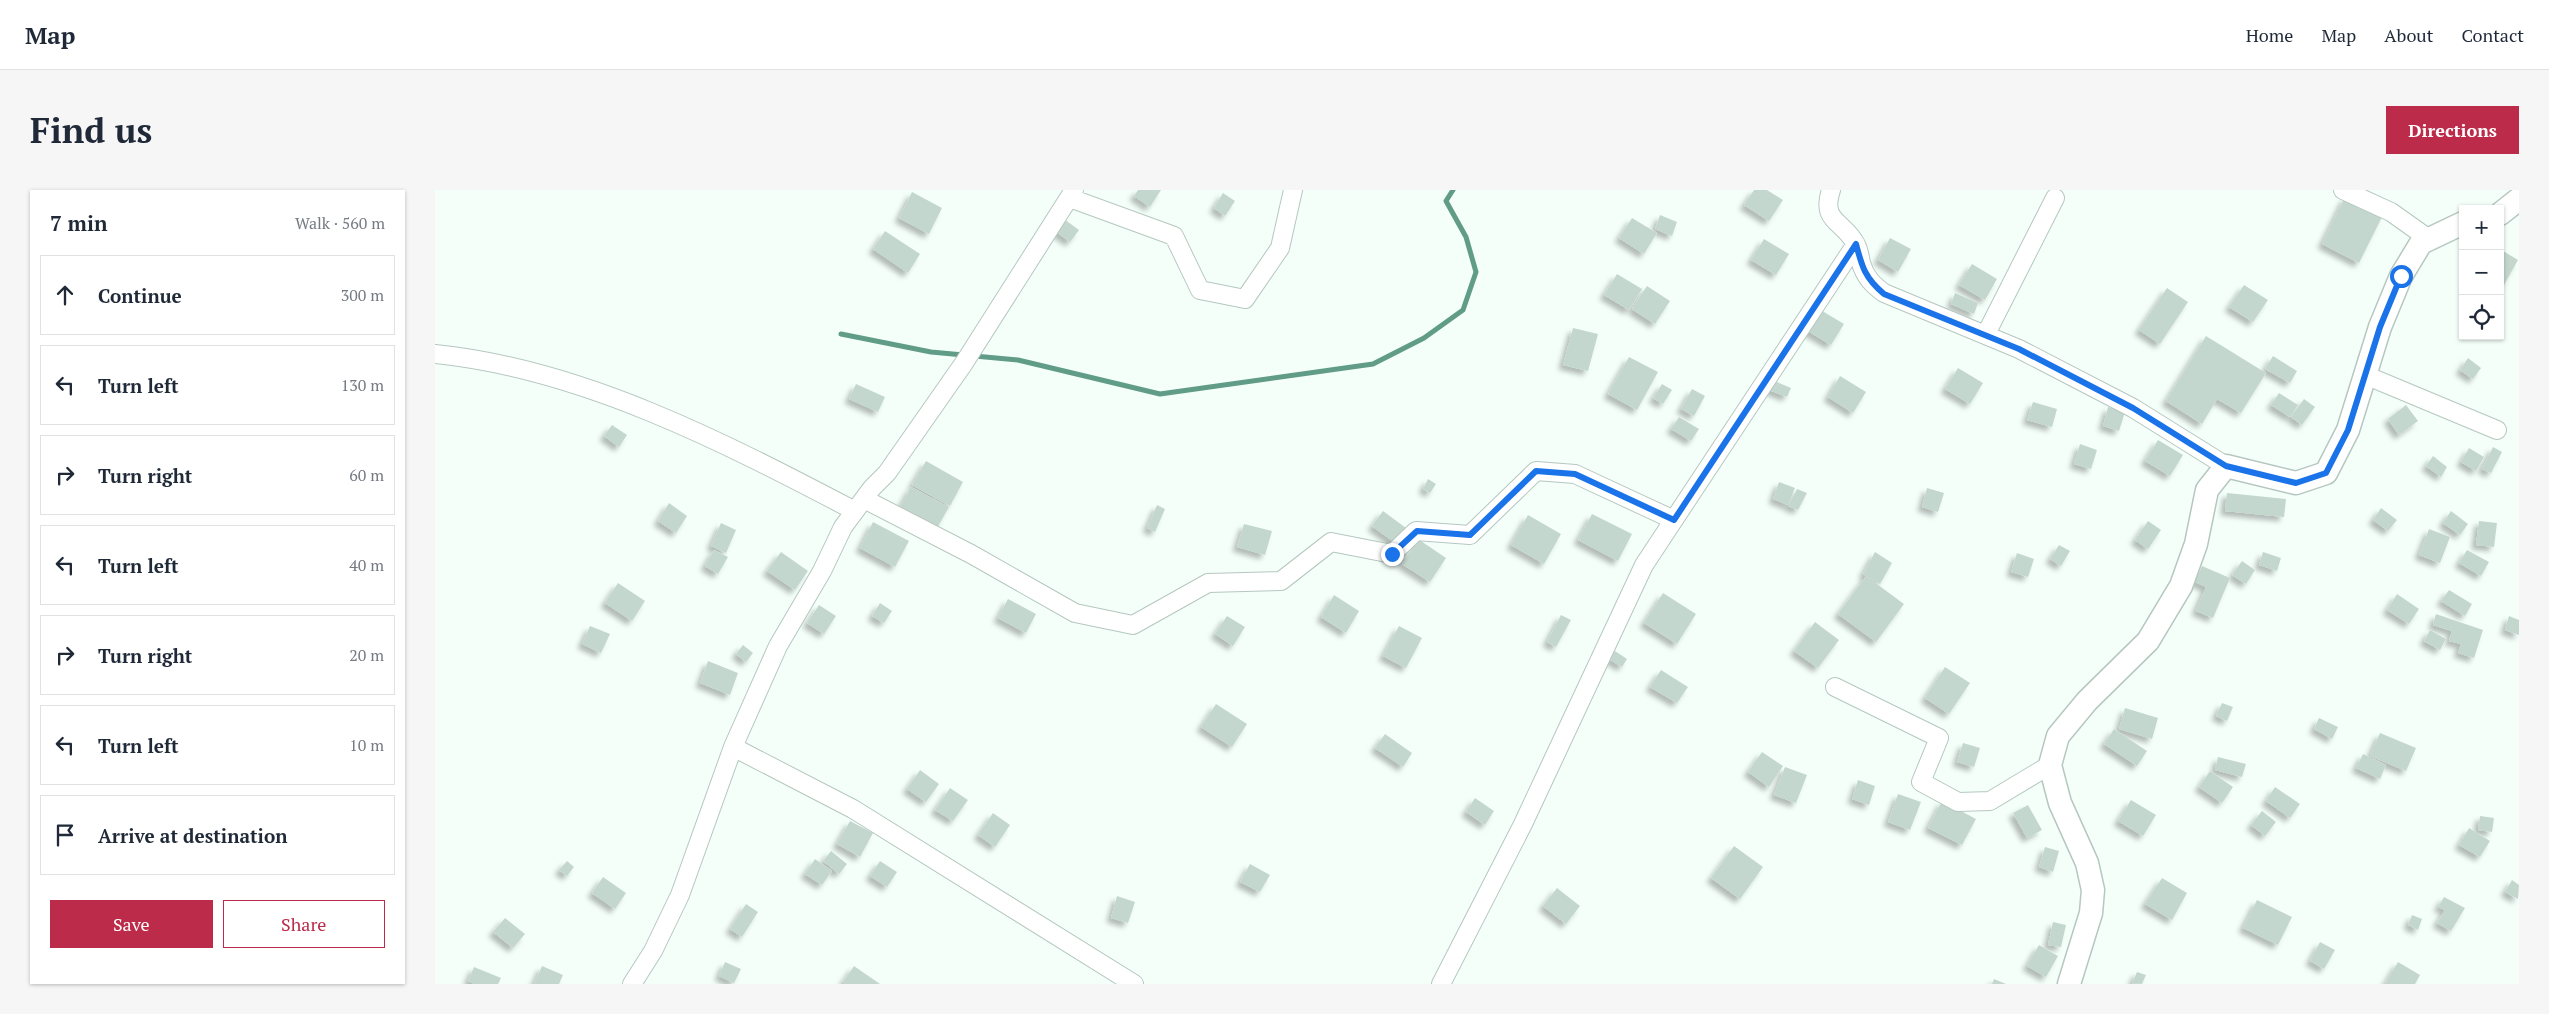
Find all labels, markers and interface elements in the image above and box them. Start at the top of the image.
text: Map [25,19,75,51]
text: Home [2246,23,2293,47]
text: Map [2321,23,2356,47]
text: About [2384,23,2433,47]
text: Contact [2461,23,2524,47]
button: Directions [2386,106,2519,154]
text: Find us [30,107,152,153]
map controls [2459,205,2504,340]
button: + [2459,205,2504,250]
text: 7 min [50,209,107,237]
text: Walk · 560 m [295,212,385,234]
button: − [2459,250,2504,295]
route start [2390,265,2413,288]
icon: ahead [51,281,79,309]
text: Continue [98,283,182,308]
text: 300 m [341,284,384,306]
button: locate [2459,295,2504,340]
icon: left [51,371,79,399]
text: Turn left [98,373,179,398]
text: 130 m [341,374,384,396]
icon: right [51,461,79,489]
text: Turn right [98,463,192,488]
text: 60 m [349,464,384,486]
route end [1381,543,1404,566]
icon: left [51,551,79,579]
text: Turn left [98,553,179,578]
text: 40 m [349,554,384,576]
icon: right [51,641,79,669]
text: Turn right [98,643,192,668]
text: 20 m [349,644,384,666]
icon: left [51,731,79,759]
text: Turn left [98,733,179,758]
text: 10 m [349,734,384,756]
icon: arrive [51,821,79,849]
text: Arrive at destination [98,823,287,848]
button: Save [50,900,213,948]
button: Share [223,900,385,948]

